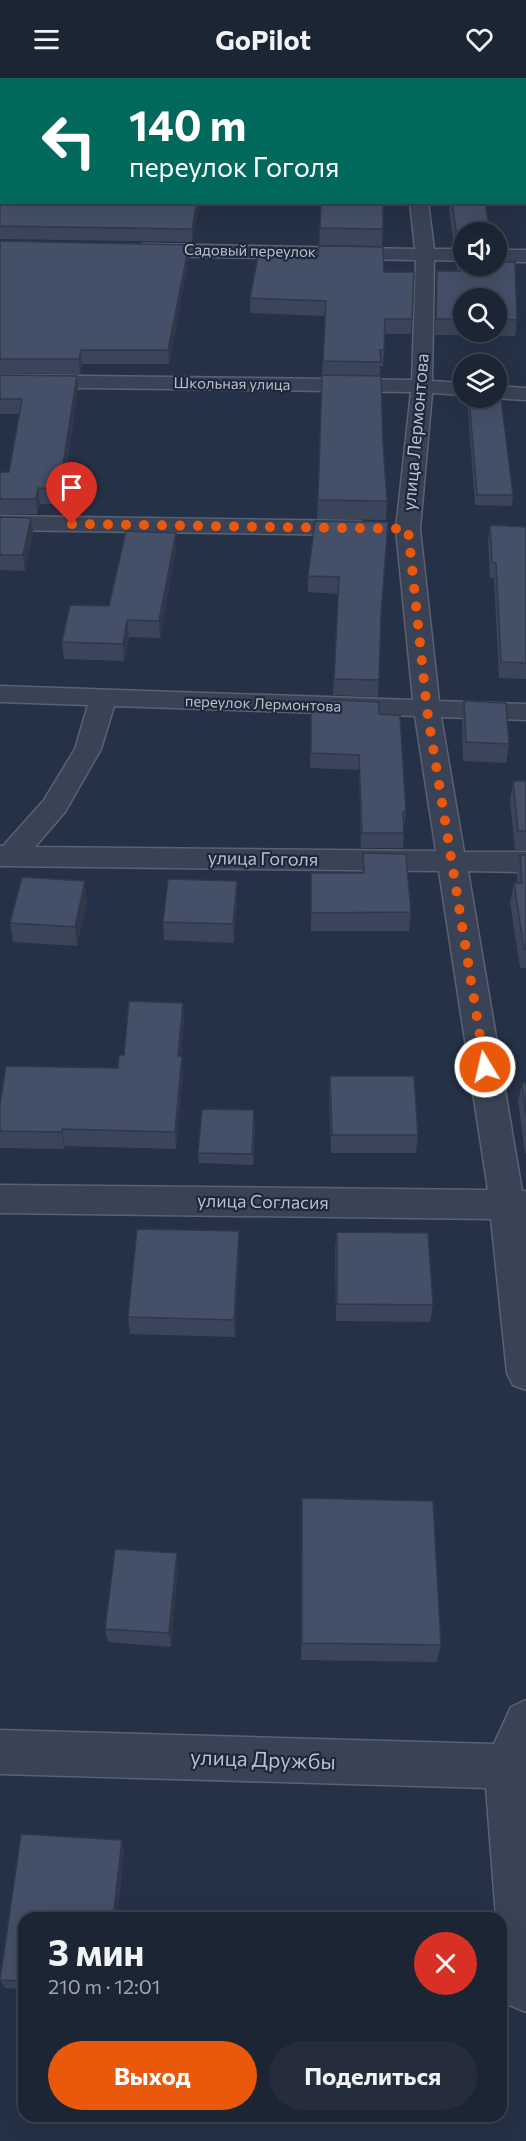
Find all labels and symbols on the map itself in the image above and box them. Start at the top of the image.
street label: Садовый переулок [184,240,316,260]
street label: улица Лермонтова [397,352,433,512]
street label: Школьная улица [174,373,291,393]
pin [46,462,97,524]
street label: переулок Лермонтова [185,691,342,715]
street label: улица Гоголя [208,846,318,870]
position arrow [453,1035,517,1099]
street label: улица Согласия [197,1189,329,1213]
street label: улица Дружбы [190,1743,336,1774]

